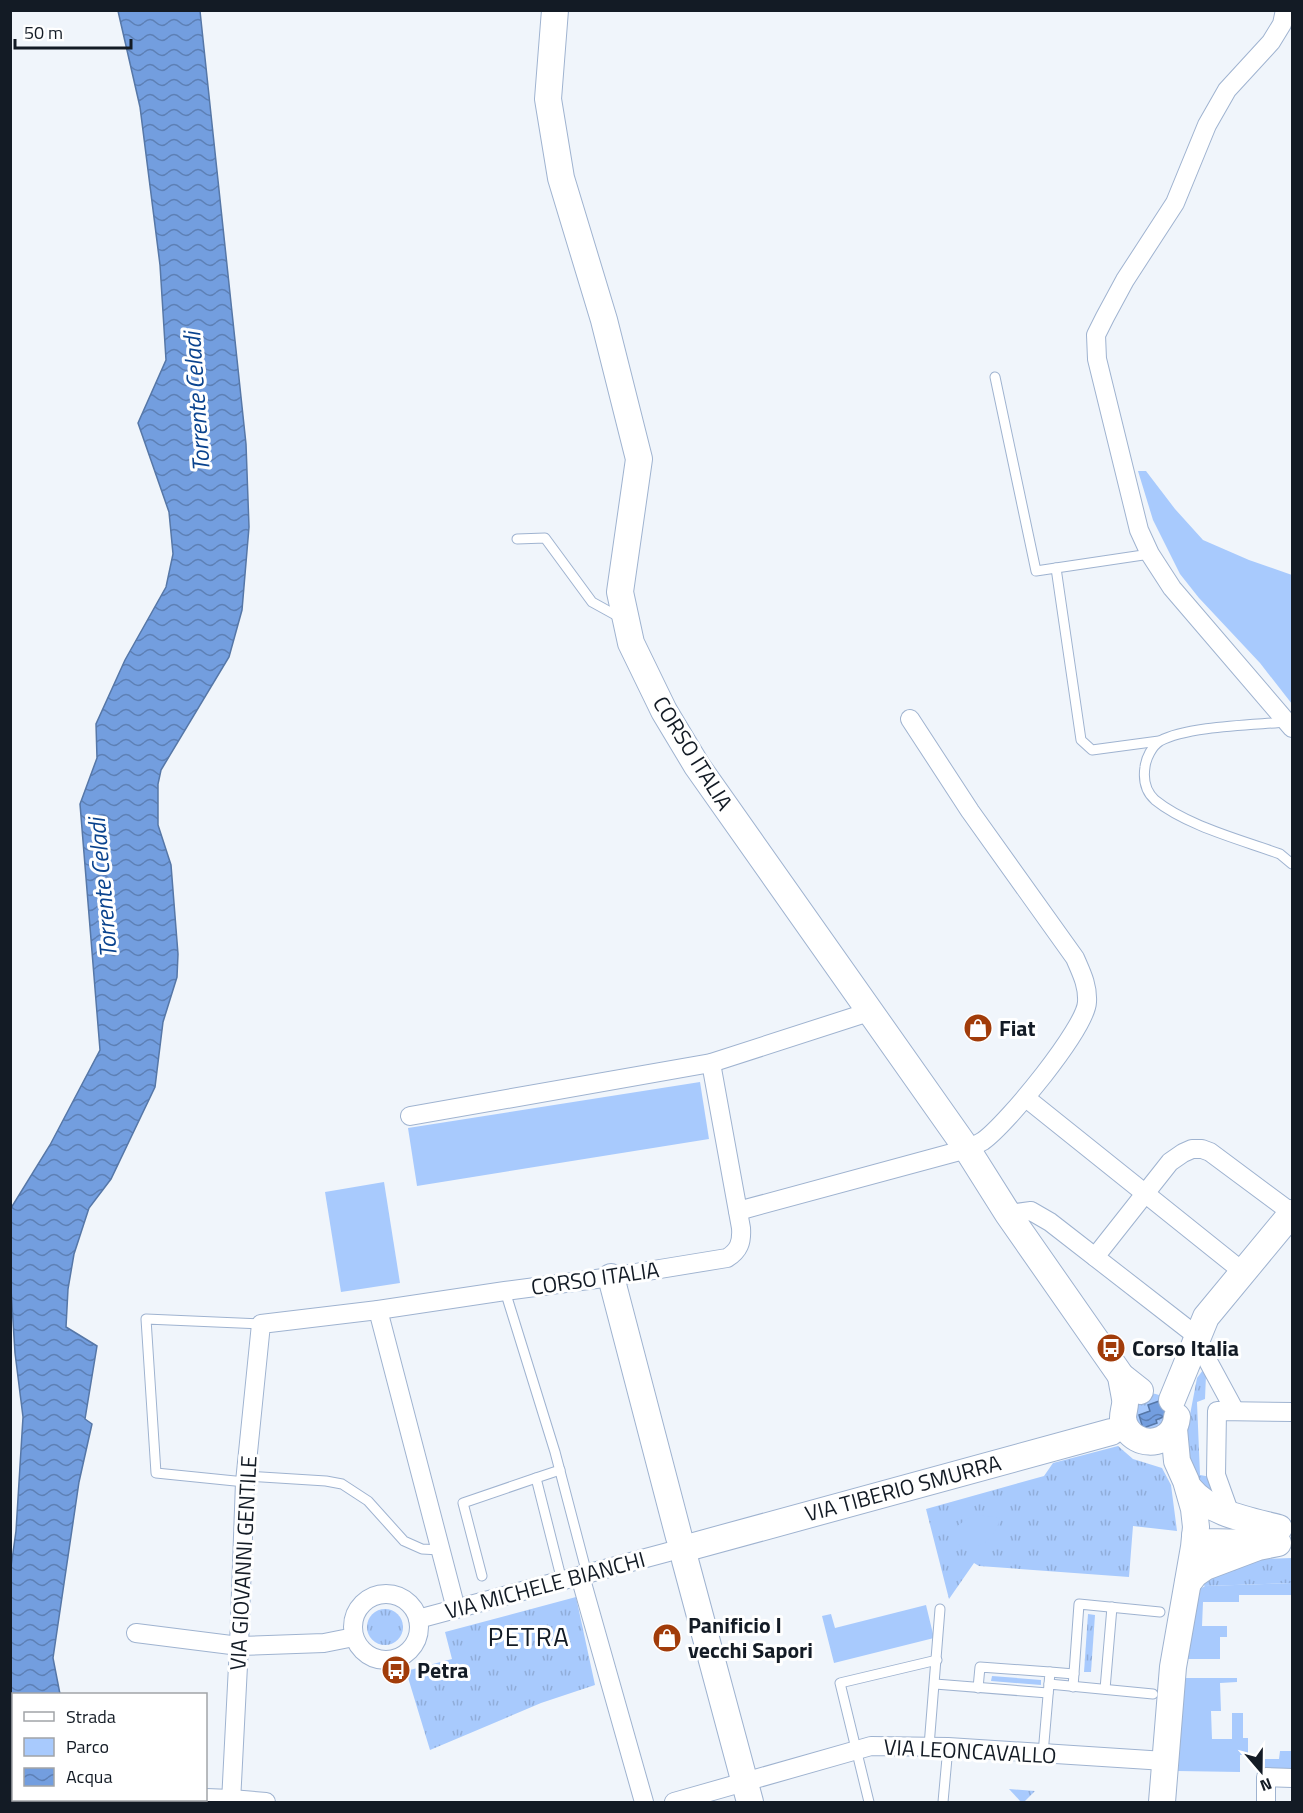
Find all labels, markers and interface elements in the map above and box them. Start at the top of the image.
scale bar [15,12,130,50]
text: 50 m [24,19,63,46]
water label: Torrente Celadi [173,328,219,473]
street label: CORSO ITALIA [644,689,742,817]
water label: Torrente Celadi [78,814,126,959]
place label: Fiat [999,1011,1036,1045]
shop icon: Fiat [962,1012,994,1044]
street label: CORSO ITALIA [529,1252,661,1304]
place label: Corso Italia [1132,1331,1239,1365]
bus stop icon: Corso Italia [1095,1332,1127,1364]
street label: VIA TIBERIO SMURRA [801,1445,1005,1531]
street label: VIA GIOVANNI GENTILE [220,1455,266,1671]
street label: VIA MICHELE BIANCHI [441,1542,649,1628]
place label: Panificio I vecchi Sapori [688,1608,813,1667]
district label: PETRA [488,1617,570,1656]
shop icon: Panificio I vecchi Sapori [651,1622,683,1654]
place label: Petra [417,1653,469,1687]
bus stop icon: Petra [380,1654,412,1686]
legend [12,1693,207,1801]
text: Strada [66,1703,116,1730]
street label: VIA LEONCAVALLO [883,1729,1057,1773]
text: Parco [66,1733,109,1760]
north arrow [1231,1741,1291,1801]
text: Acqua [66,1763,112,1790]
text: N [1257,1772,1275,1798]

